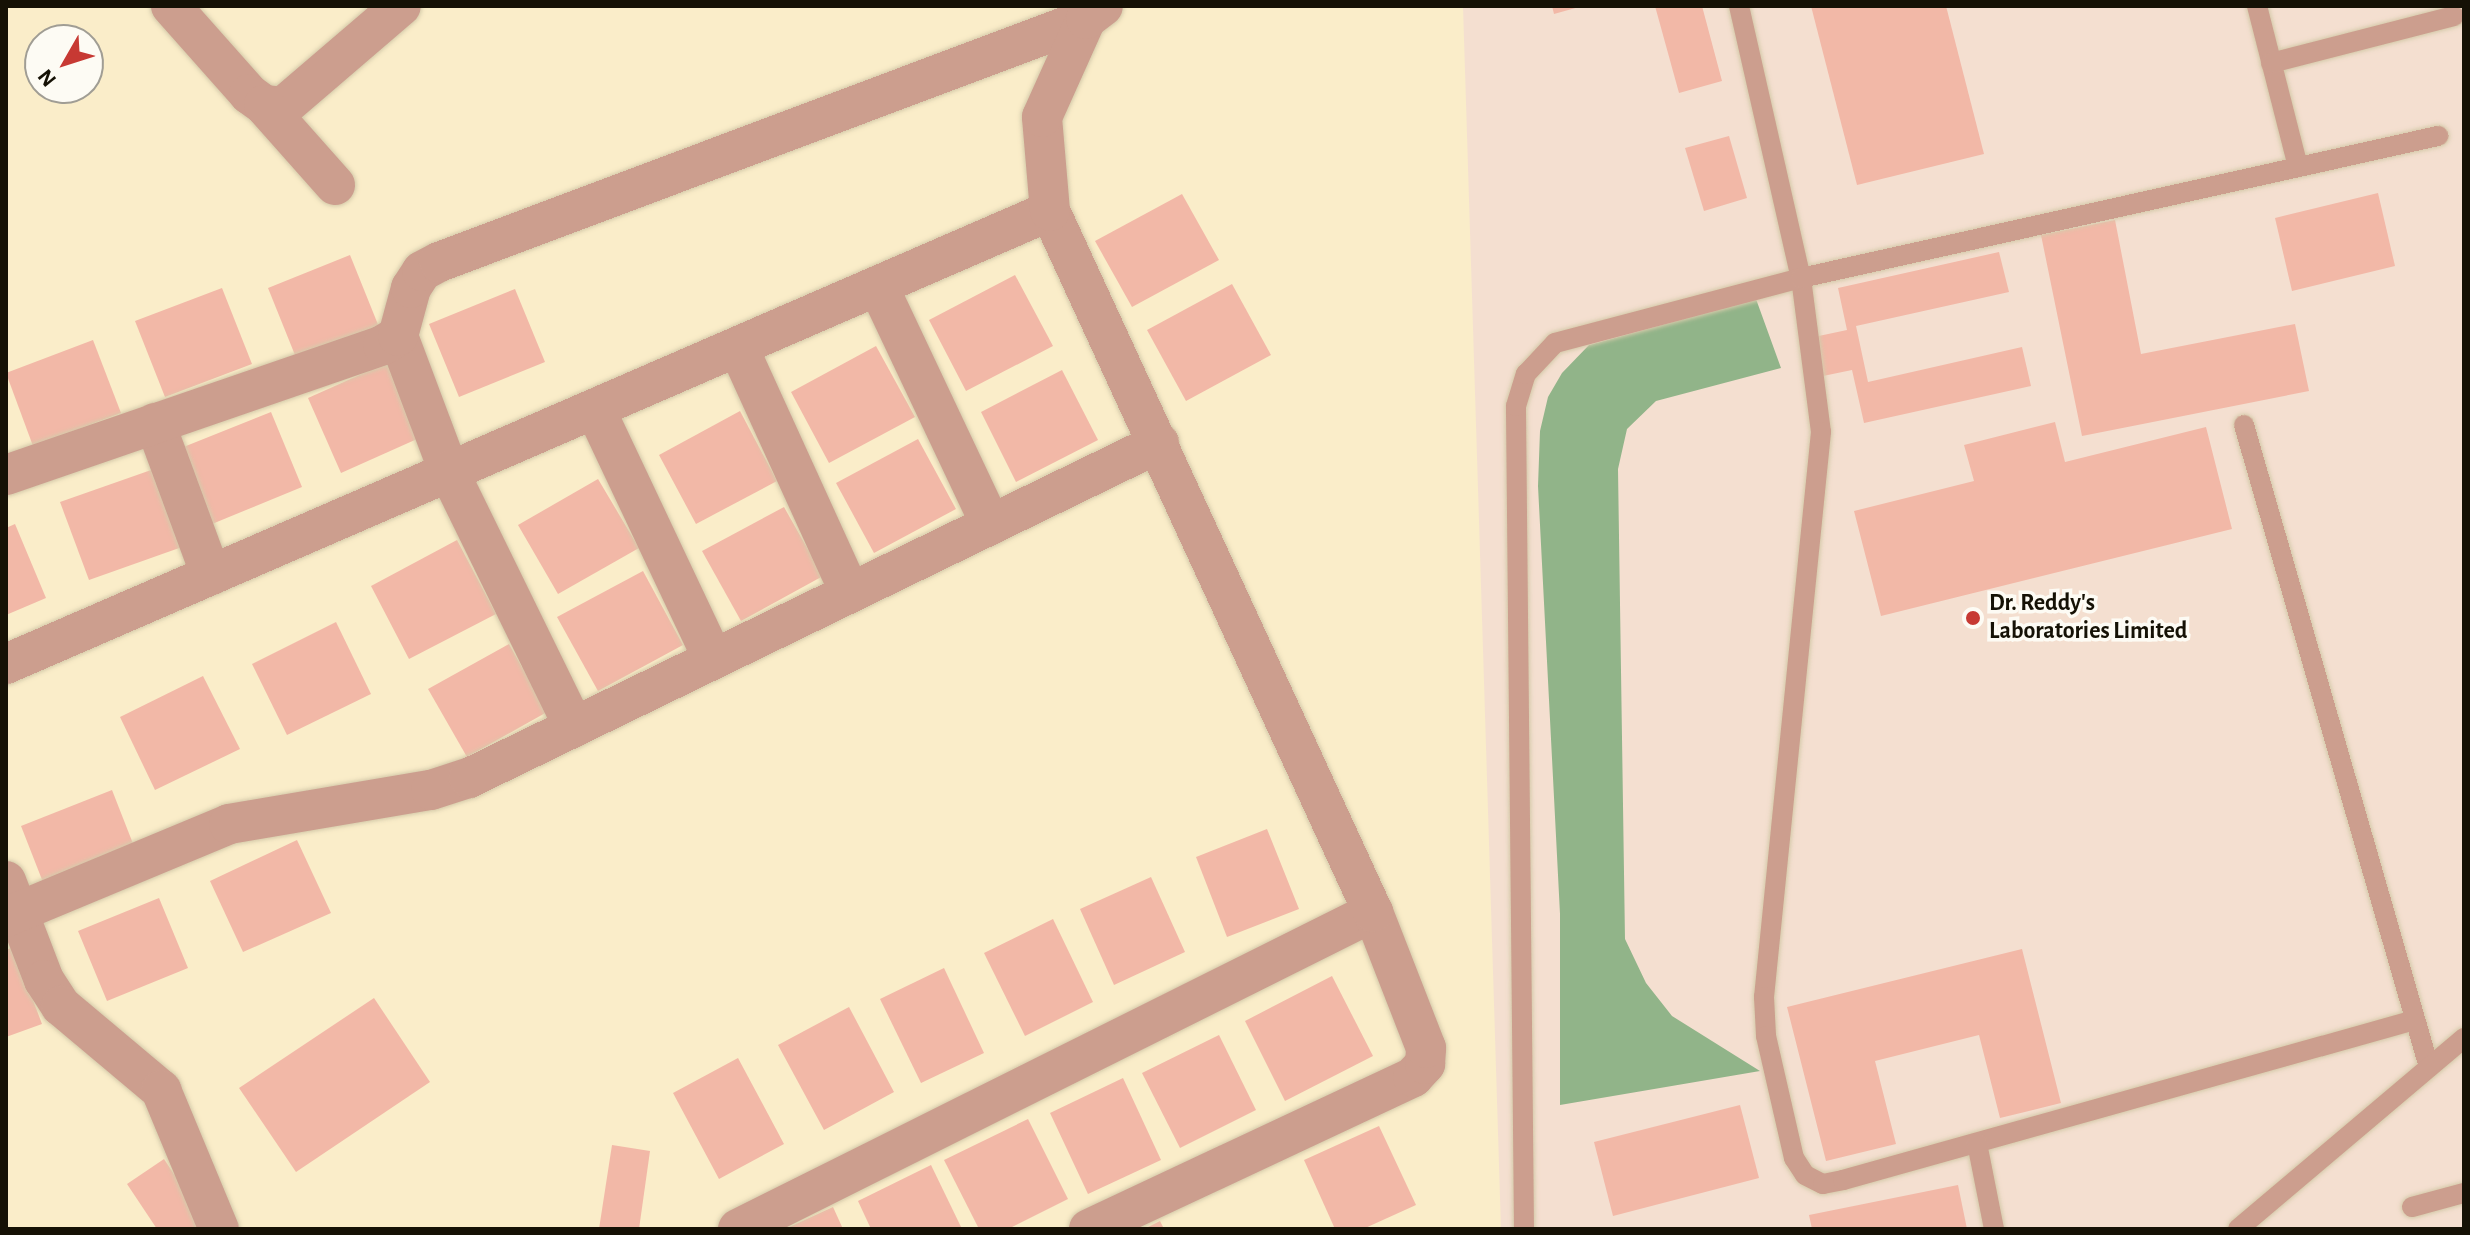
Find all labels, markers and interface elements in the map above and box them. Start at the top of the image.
north arrow [24,24,104,104]
text: N [34,65,60,91]
place label: Dr. Reddy's Laboratories Limited [1989,590,2187,646]
marker: Dr. Reddy's Laboratories Limited [1964,609,1982,627]

